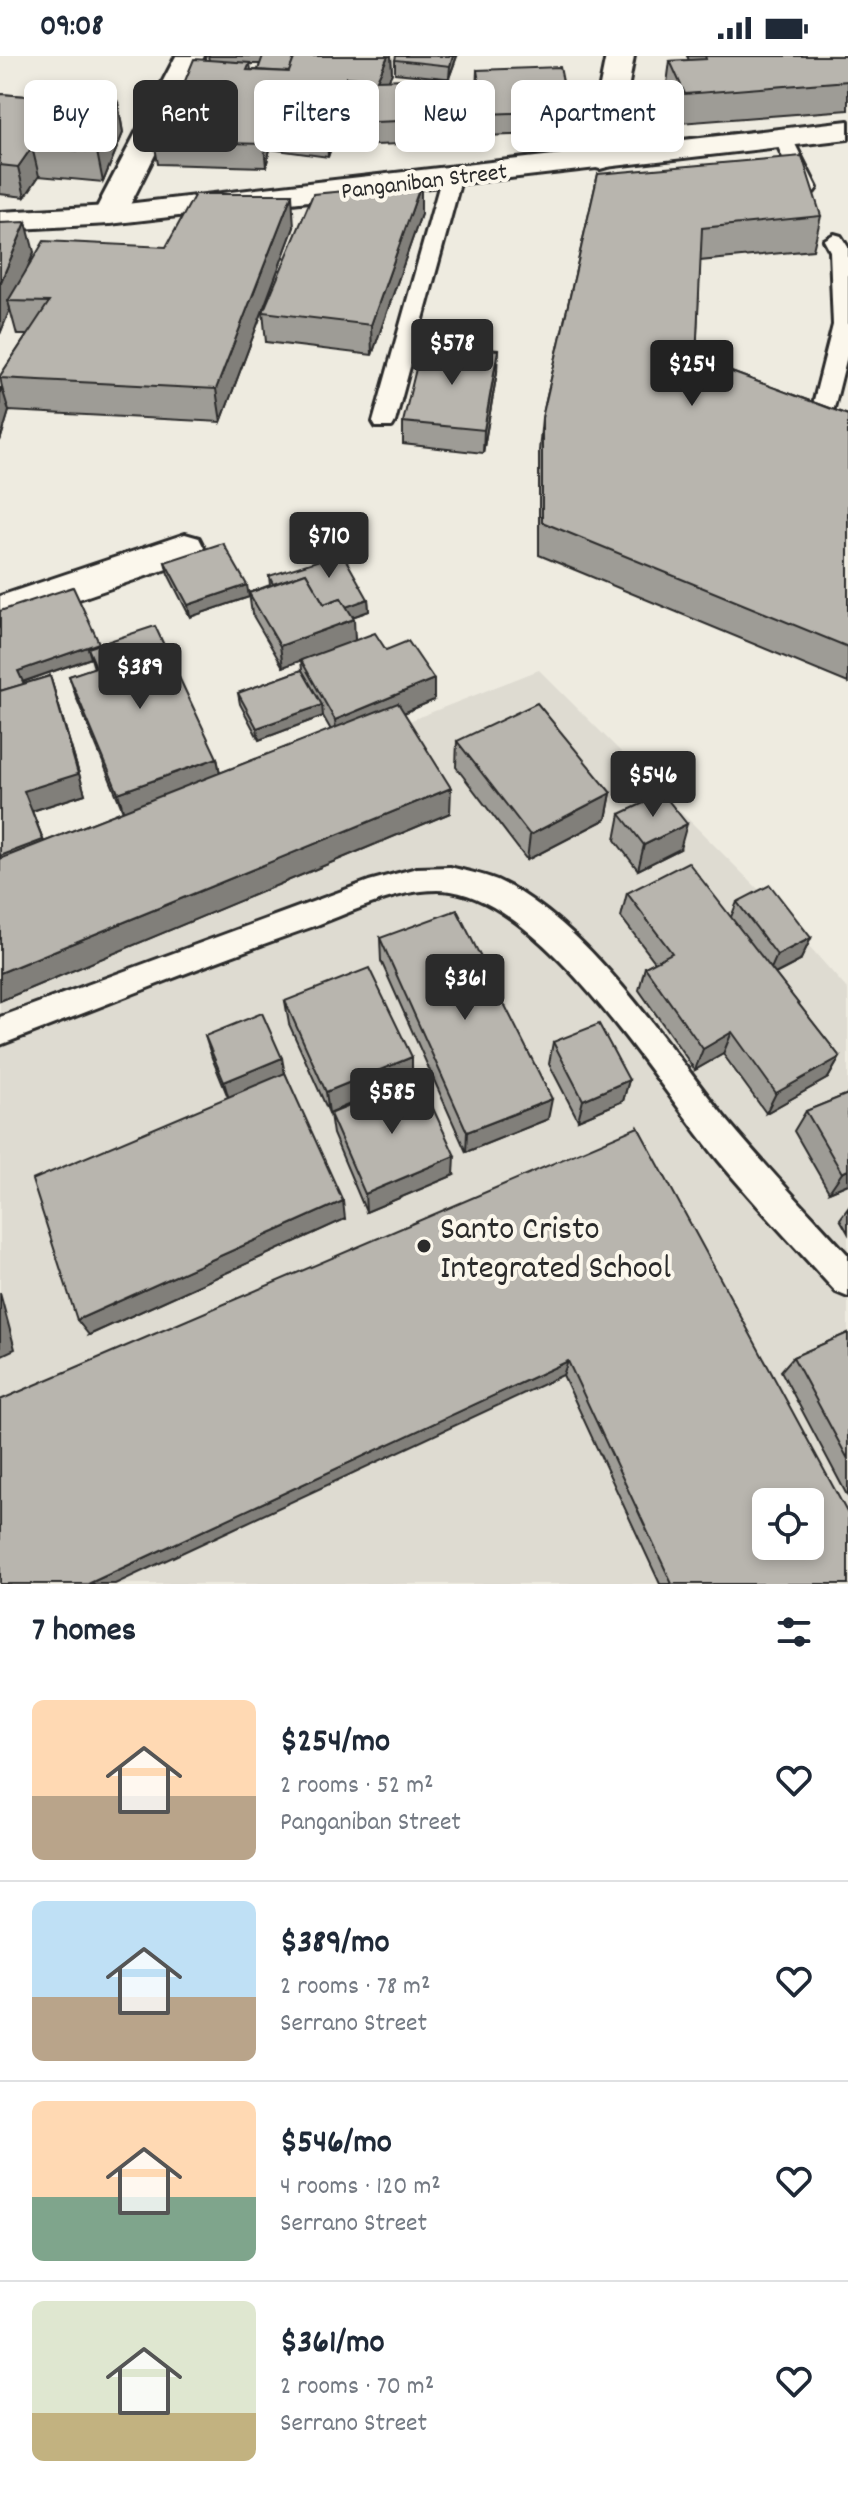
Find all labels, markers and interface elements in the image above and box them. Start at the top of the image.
text: 09:08 [40,7,103,50]
chip: Buy [24,80,117,152]
chip: Rent [133,80,238,152]
chip: Filters [254,80,379,152]
chip: New [395,80,495,152]
chip: Apartment [511,80,684,152]
street label: Panganiban Street [339,156,509,210]
pin: $578 [405,319,499,387]
text: $578 [429,326,475,363]
pin: $254 [645,340,739,408]
text: $254 [668,347,716,384]
pin: $710 [282,512,376,580]
text: $710 [307,519,351,556]
pin: $389 [93,643,187,711]
text: $389 [116,650,164,687]
pin: $546 [606,751,700,819]
text: $546 [629,758,677,795]
pin: $361 [418,954,512,1022]
text: $361 [443,961,487,998]
pin: $585 [345,1068,439,1136]
text: $585 [368,1075,416,1112]
place label: Santo Cristo Integrated School [440,1207,671,1295]
marker: Santo Cristo Integrated School [415,1237,433,1255]
map controls [752,1488,824,1560]
button: locate [752,1488,824,1560]
text: 7 homes [32,1608,136,1657]
icon: filters [772,1610,816,1654]
text: $254/mo [280,1719,390,1768]
icon: home [96,1732,192,1828]
icon: heart [772,1758,816,1802]
text: 2 rooms · 52 m² [280,1768,433,1805]
text: Panganiban Street [280,1805,461,1842]
text: $389/mo [280,1920,390,1969]
icon: home [96,1933,192,2029]
icon: heart [772,1959,816,2003]
text: 2 rooms · 78 m² [280,1969,430,2006]
text: Serrano Street [280,2006,427,2043]
text: $546/mo [280,2120,392,2169]
icon: home [96,2133,192,2229]
icon: heart [772,2159,816,2203]
text: 4 rooms · 120 m² [280,2169,441,2206]
text: Serrano Street [280,2206,427,2243]
text: $361/mo [280,2320,385,2369]
icon: home [96,2333,192,2429]
icon: heart [772,2359,816,2403]
text: 2 rooms · 70 m² [280,2369,434,2406]
text: Serrano Street [280,2406,427,2443]

